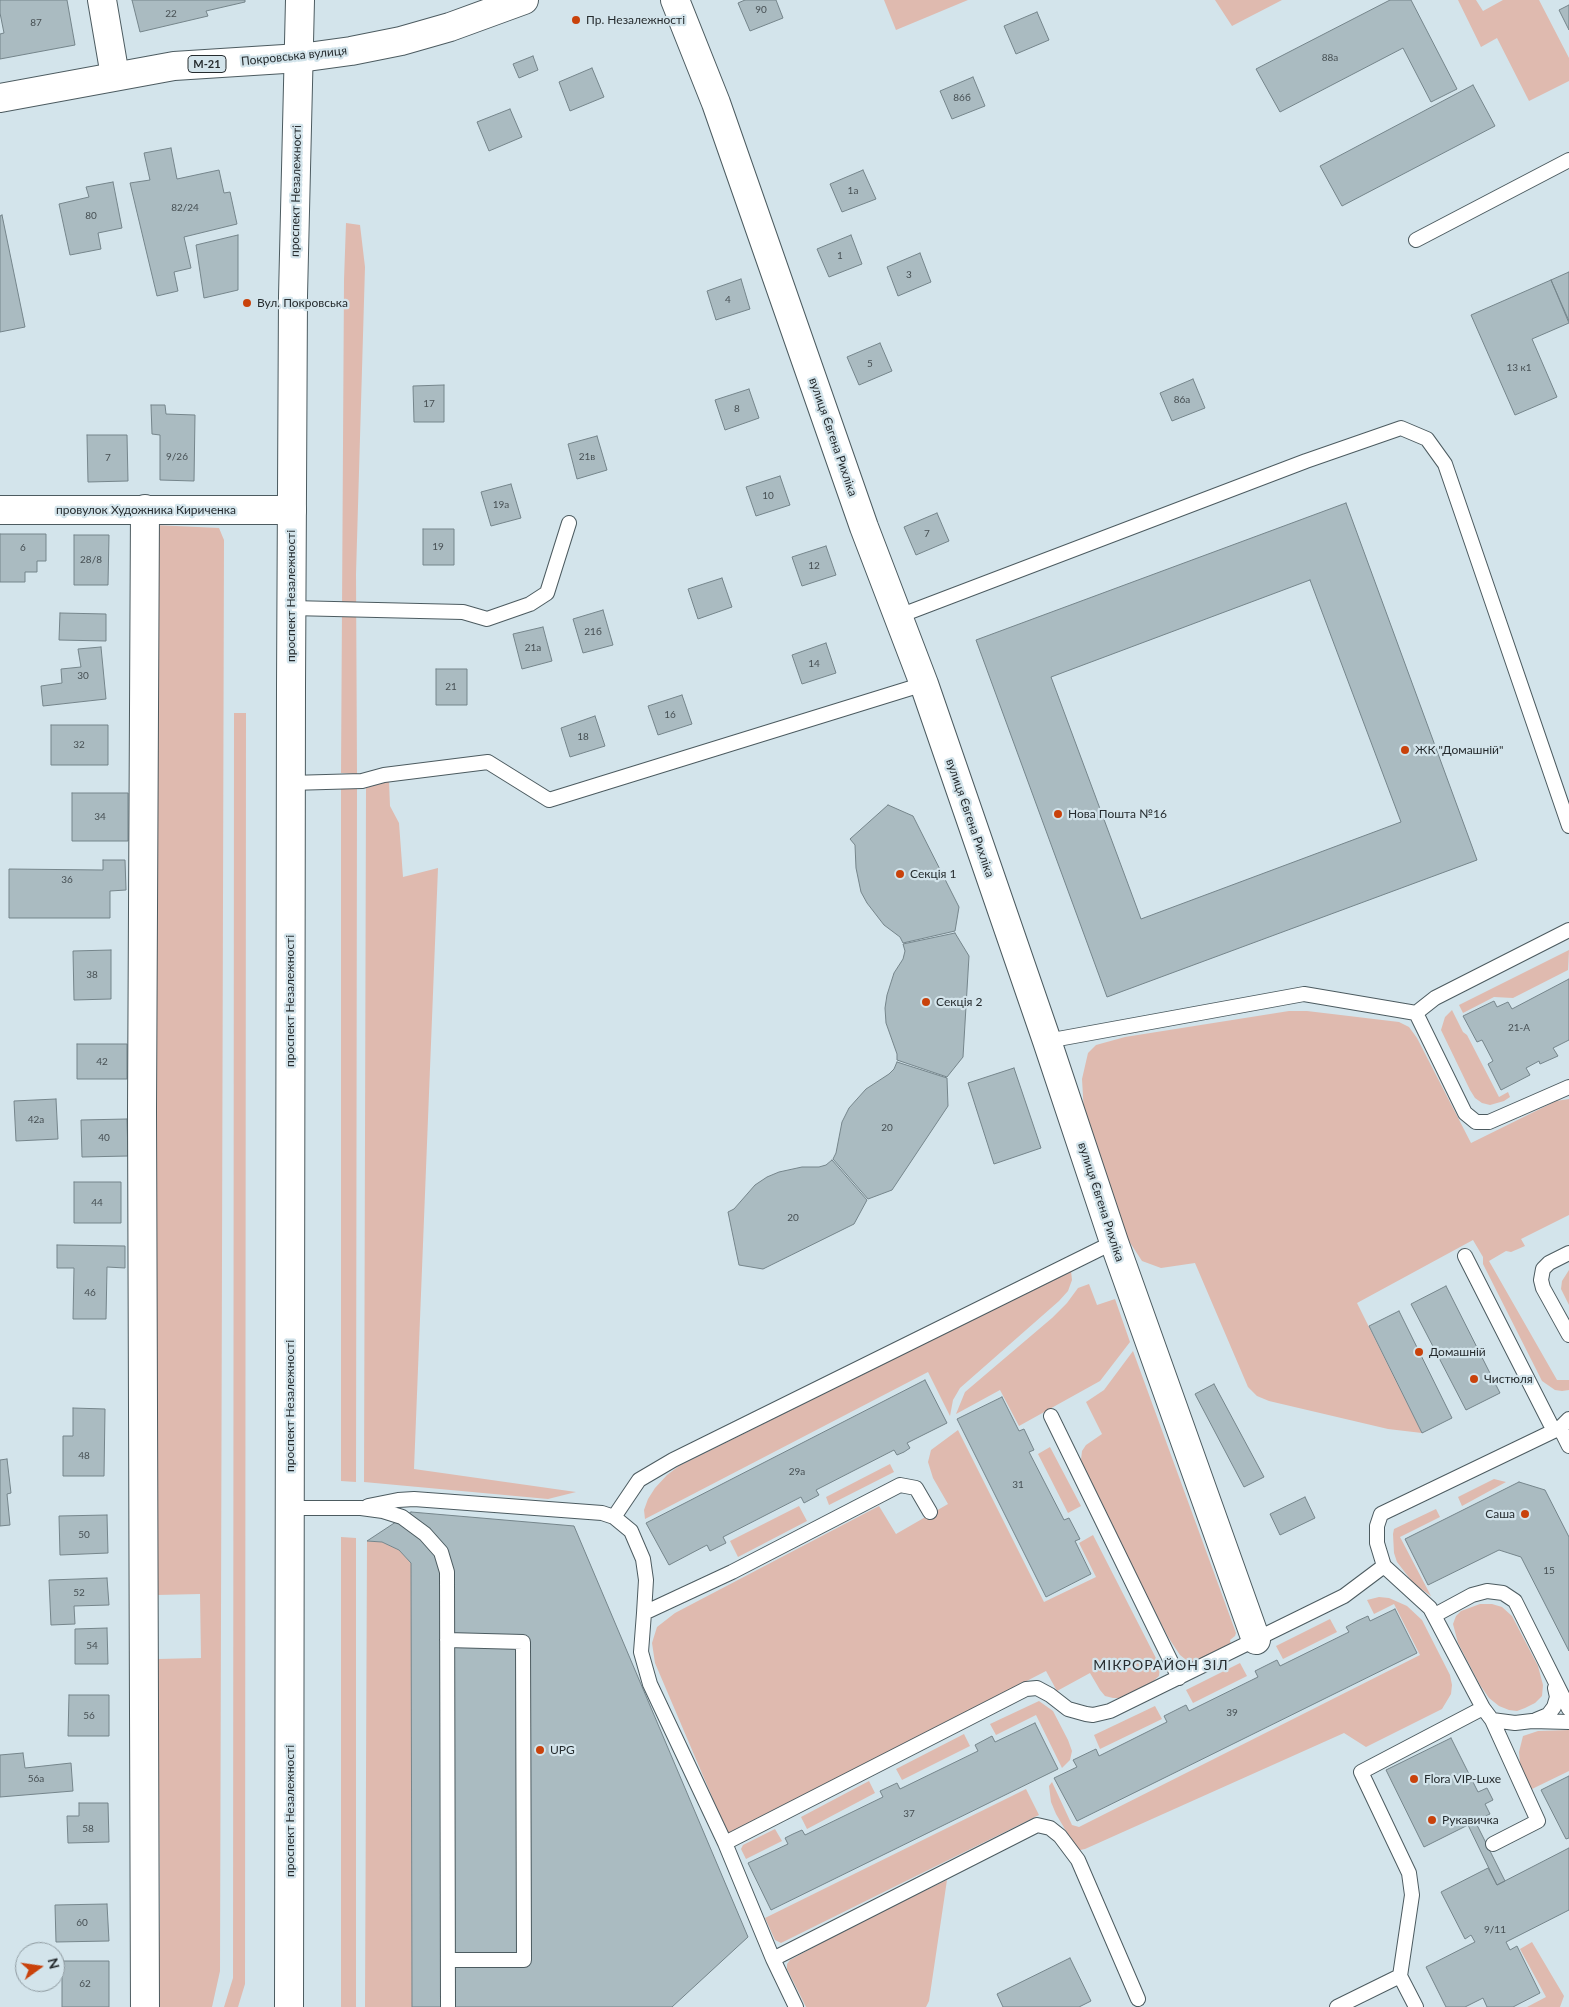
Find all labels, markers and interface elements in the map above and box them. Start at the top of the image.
house number: 90 [755,4,767,16]
house number: 22 [165,8,177,20]
place label: Пр. Незалежності [586,13,685,27]
marker: Пр. Незалежності [570,14,582,26]
house number: 87 [30,17,42,29]
street label: Покровська вулиця [240,43,348,69]
house number: 88а [1322,52,1338,64]
road number: М-21 [188,56,226,72]
house number: 86б [953,92,971,104]
street label: проспект Незалежності [288,125,304,257]
house number: 1а [848,185,858,197]
house number: 82/24 [171,202,199,214]
house number: 80 [85,210,97,222]
house number: 1 [837,250,843,262]
house number: 3 [906,269,912,281]
house number: 4 [725,294,731,306]
place label: Вул. Покровська [257,296,348,310]
marker: Вул. Покровська [241,297,253,309]
house number: 5 [867,358,873,370]
house number: 13 к1 [1506,362,1532,374]
street label: вулиця Євгена Рихліка [806,376,860,498]
house number: 86а [1174,394,1190,406]
house number: 17 [423,398,435,410]
house number: 8 [734,403,740,415]
house number: 9/26 [166,451,188,463]
house number: 21в [579,451,595,463]
house number: 7 [105,452,111,464]
house number: 10 [762,490,774,502]
house number: 19а [493,499,509,511]
street label: провулок Художника Кириченка [56,503,236,517]
house number: 7 [924,528,930,540]
street label: проспект Незалежності [284,530,298,662]
house number: 19 [432,541,444,553]
house number: 6 [20,542,26,554]
house number: 28/8 [80,554,102,566]
house number: 12 [808,560,820,572]
house number: 21б [584,626,602,638]
house number: 21а [525,642,541,654]
house number: 14 [808,658,820,670]
house number: 30 [77,670,89,682]
house number: 21 [445,681,457,693]
house number: 16 [664,709,676,721]
house number: 18 [577,731,589,743]
house number: 32 [73,739,85,751]
place label: ЖК "Домашній" [1415,743,1503,757]
marker: ЖК "Домашній" [1399,744,1411,756]
street label: вулиця Євгена Рихліка [943,757,997,879]
place label: Нова Пошта №16 [1068,807,1167,821]
marker: Нова Пошта №16 [1052,808,1064,820]
house number: 34 [94,811,106,823]
place label: Секція 1 [910,867,957,881]
marker: Секція 1 [894,868,906,880]
house number: 36 [61,874,73,886]
street label: проспект Незалежності [283,935,297,1067]
house number: 38 [86,969,98,981]
place label: Секція 2 [936,995,983,1009]
marker: Секція 2 [920,996,932,1008]
house number: 21-А [1508,1022,1530,1034]
house number: 42 [96,1056,108,1068]
house number: 42а [28,1114,44,1126]
house number: 20 [881,1122,893,1134]
house number: 40 [98,1132,110,1144]
street label: вулиця Євгена Рихліка [1075,1141,1127,1263]
house number: 44 [91,1197,103,1209]
house number: 20 [787,1212,799,1224]
house number: 46 [84,1287,96,1299]
street label: проспект Незалежності [283,1340,297,1472]
place label: Домашній [1429,1345,1486,1359]
marker: Домашній [1413,1346,1425,1358]
place label: Чистюля [1484,1372,1533,1386]
marker: Чистюля [1468,1373,1480,1385]
house number: 48 [78,1450,90,1462]
house number: 29а [789,1466,805,1478]
house number: 31 [1012,1479,1024,1491]
place label: Саша [1485,1507,1515,1521]
marker: Саша [1519,1508,1531,1520]
house number: 50 [78,1529,90,1541]
house number: 15 [1543,1565,1555,1577]
house number: 52 [73,1587,85,1599]
house number: 54 [86,1640,98,1652]
district label: МІКРОРАЙОН ЗІЛ [1092,1657,1230,1673]
house number: 39 [1226,1707,1238,1719]
house number: 56 [83,1710,95,1722]
place label: UPG [550,1743,575,1757]
marker: UPG [534,1744,546,1756]
street label: проспект Незалежності [283,1745,297,1877]
place label: Flora VIP-Luxe [1424,1772,1501,1786]
house number: 56а [28,1773,44,1785]
marker: Flora VIP-Luxe [1408,1773,1420,1785]
house number: 37 [903,1808,915,1820]
place label: Рукавичка [1442,1813,1499,1827]
marker: Рукавичка [1426,1814,1438,1826]
house number: 58 [82,1823,94,1835]
house number: 60 [76,1917,88,1929]
house number: 9/11 [1484,1924,1506,1936]
north arrow [15,1942,65,1992]
text: N [45,1956,64,1971]
house number: 62 [79,1978,91,1990]

